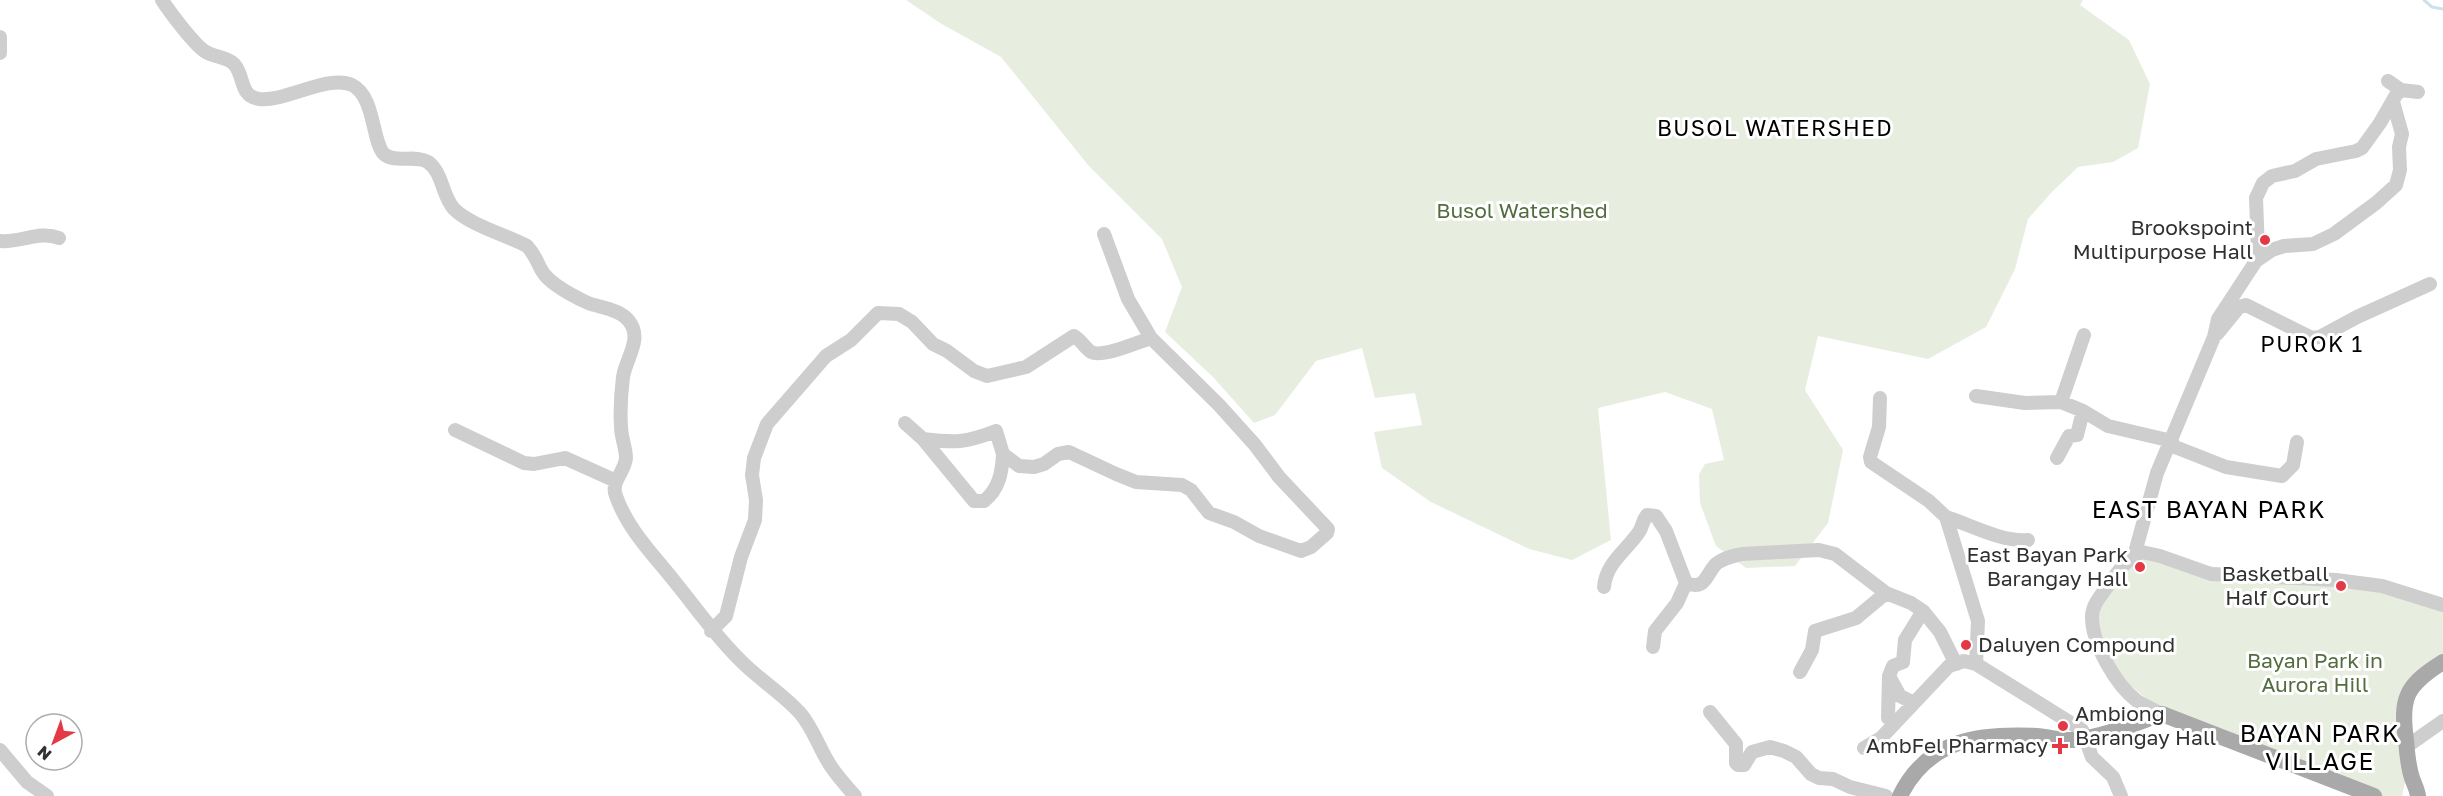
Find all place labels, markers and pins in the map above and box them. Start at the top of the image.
place label: Brookspoint Multipurpose Hall [2073,214,2253,264]
marker: Brookspoint Multipurpose Hall [2258,233,2272,247]
place label: East Bayan Park Barangay Hall [1967,541,2128,591]
marker: East Bayan Park Barangay Hall [2133,560,2147,574]
place label: Basketball Half Court [2222,560,2329,610]
marker: Basketball Half Court [2334,579,2348,593]
place label: Daluyen Compound [1978,631,2175,657]
marker: Daluyen Compound [1959,638,1973,652]
place label: Ambiong Barangay Hall [2075,700,2216,750]
marker: Ambiong Barangay Hall [2056,719,2070,733]
place label: AmbFel Pharmacy [1866,732,2048,758]
marker: AmbFel Pharmacy [2053,739,2067,753]

